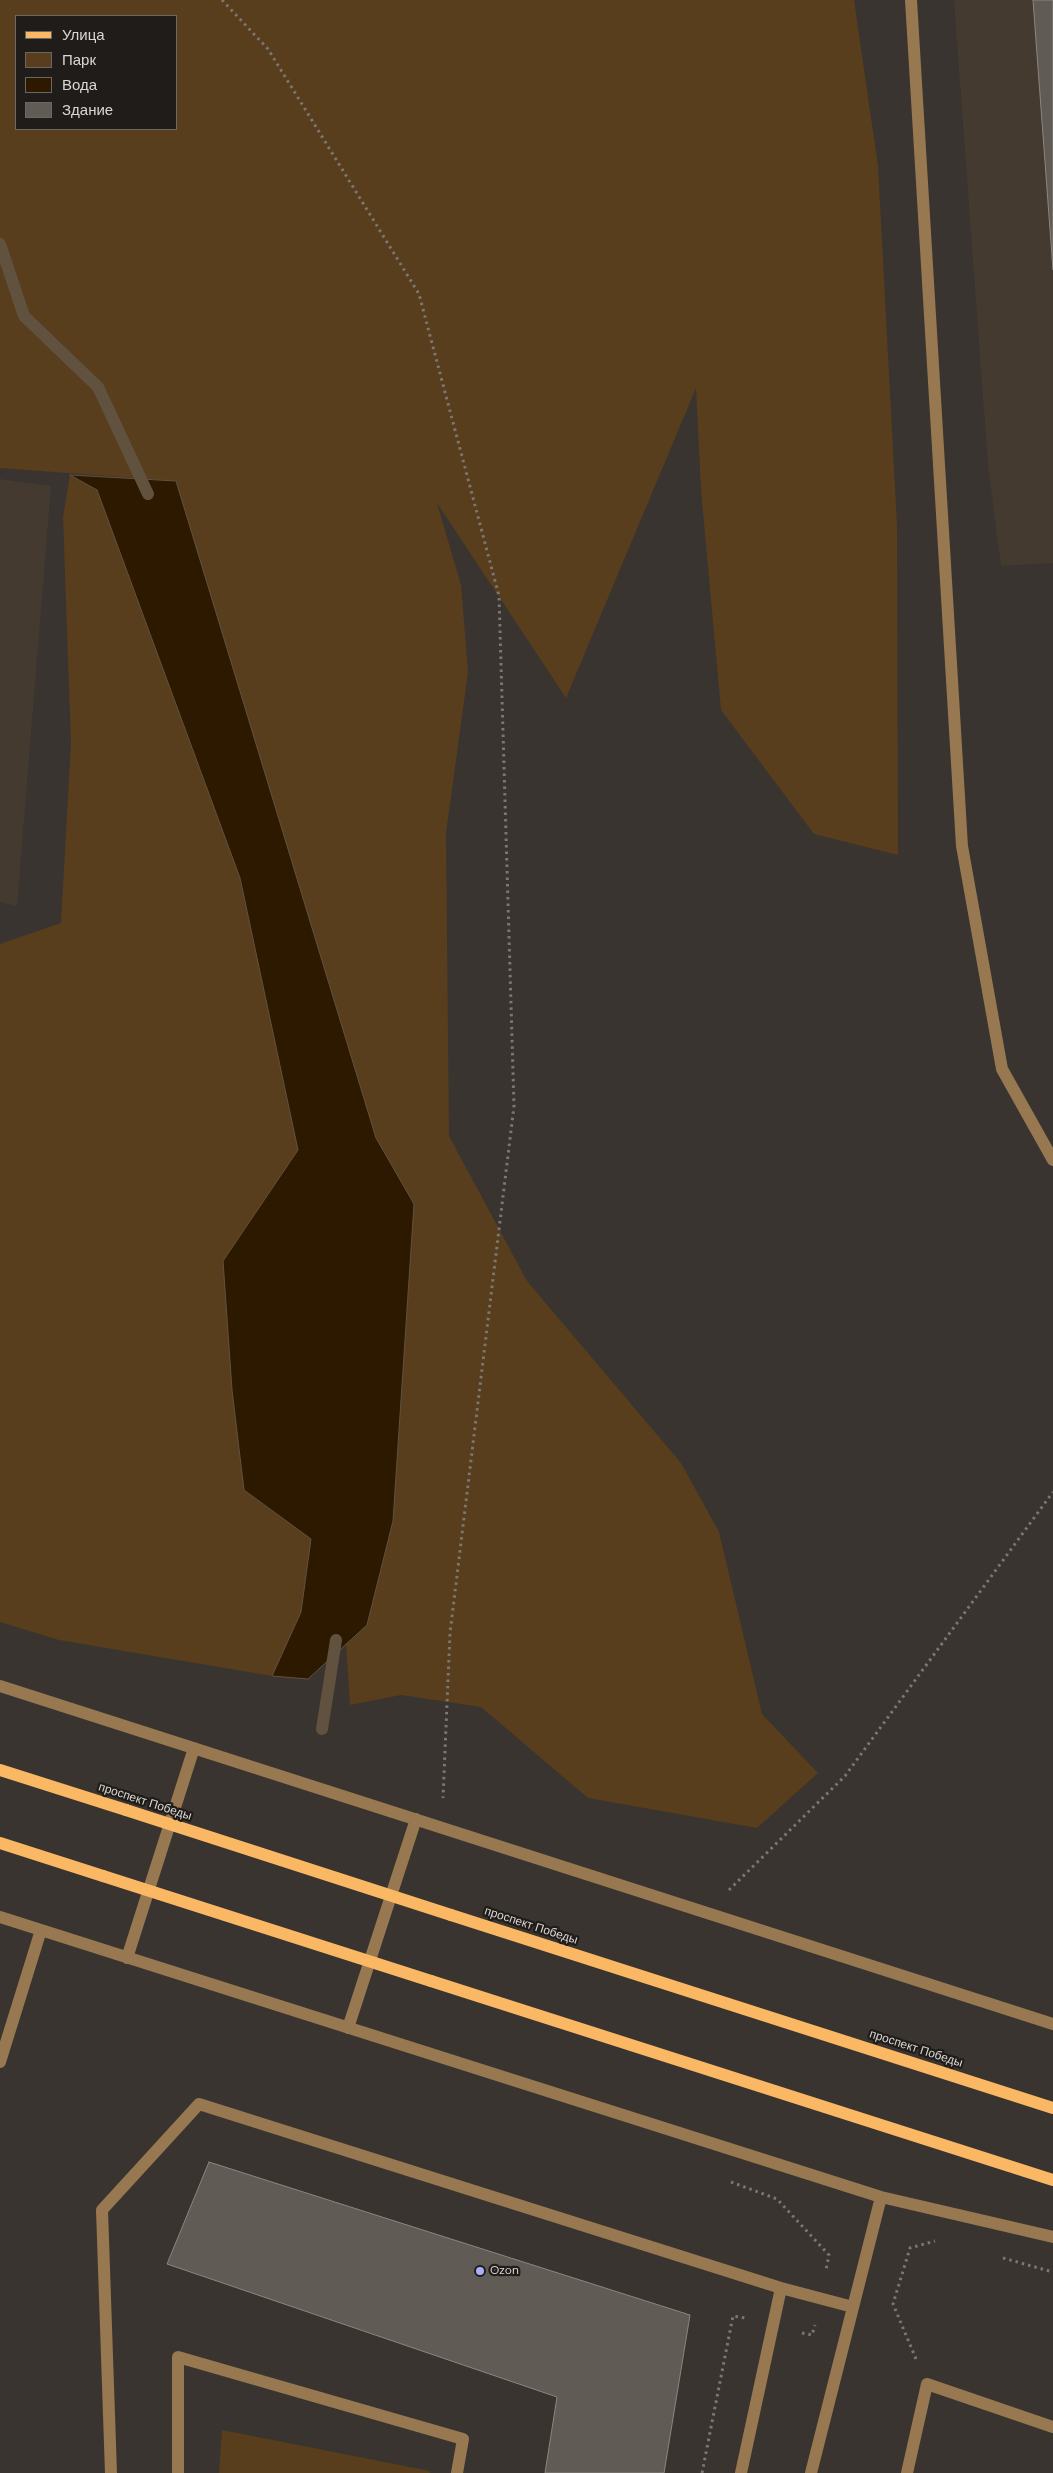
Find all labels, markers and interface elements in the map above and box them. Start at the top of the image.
legend [15,15,178,130]
text: Улица [62,25,105,45]
text: Парк [62,50,96,70]
text: Вода [62,75,97,95]
text: Здание [62,100,113,120]
street label: проспект Победы [97,1780,193,1824]
street label: проспект Победы [483,1904,579,1948]
street label: проспект Победы [868,2027,964,2071]
place label: Ozon [490,2264,519,2278]
marker: Ozon [474,2265,486,2277]

